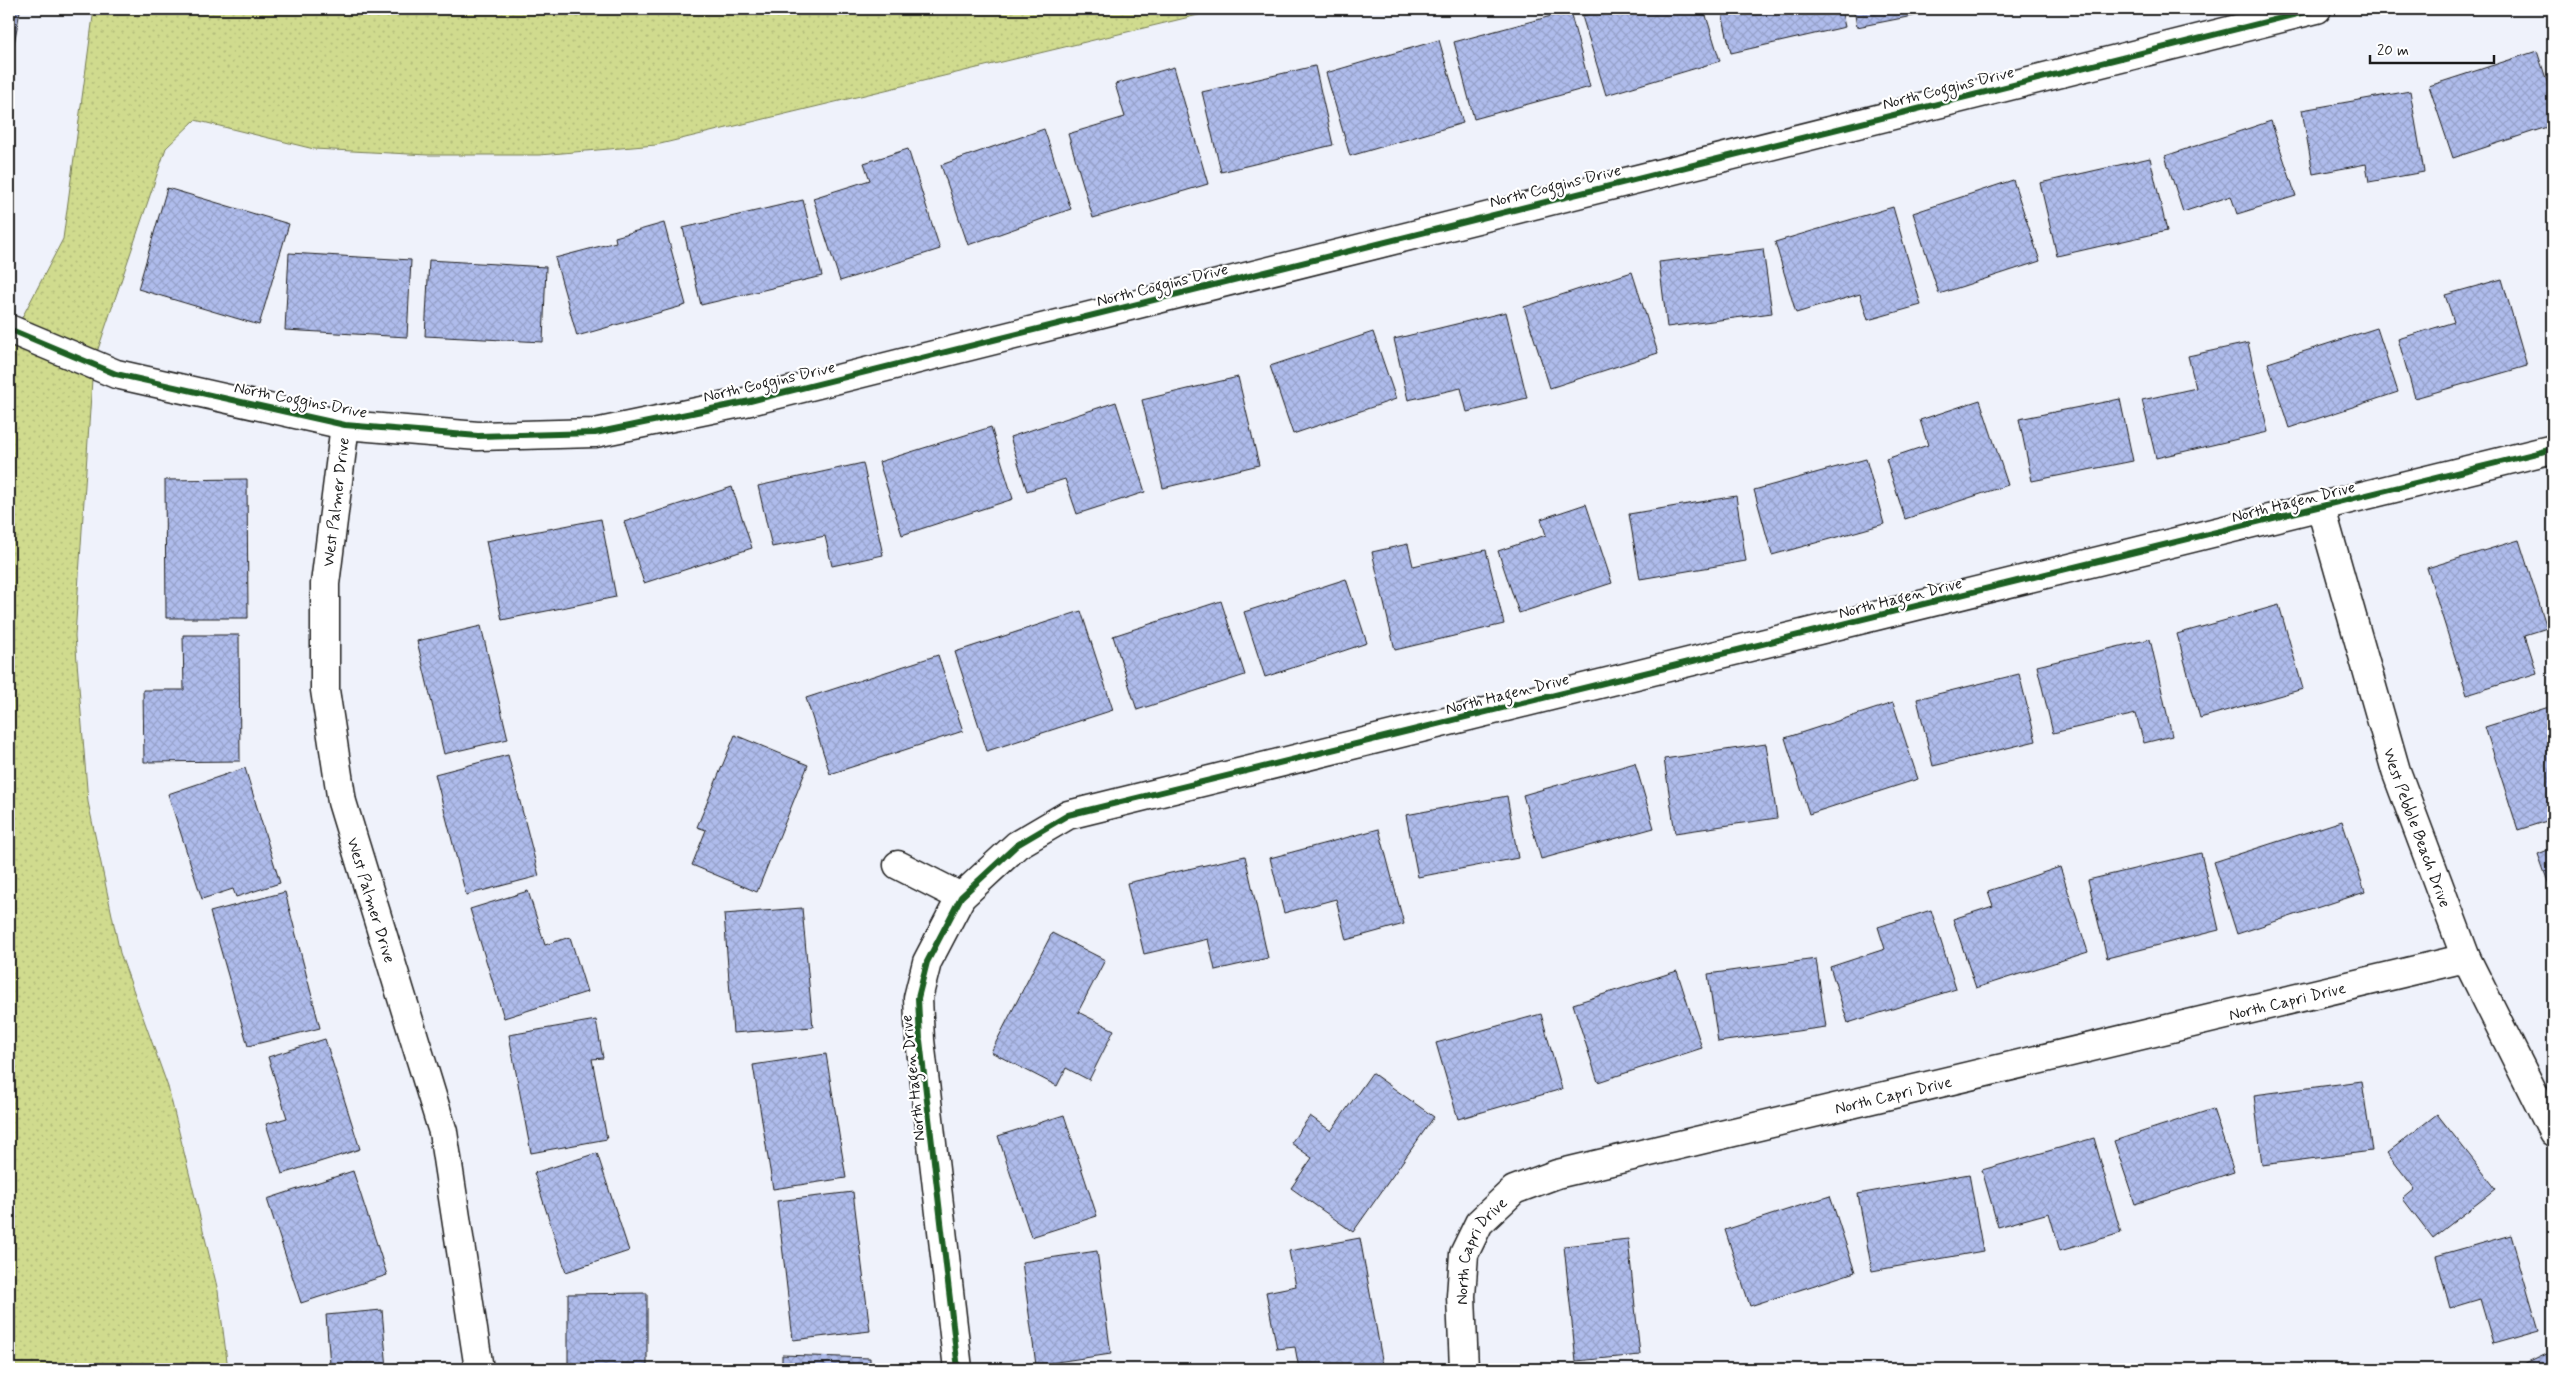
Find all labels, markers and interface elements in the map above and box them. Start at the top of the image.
scale bar [2370,32,2493,64]
text: 20 m [2377,41,2409,61]
street label: North Coggins Drive [1880,62,2017,116]
street label: North Coggins Drive [1487,160,1624,214]
street label: North Coggins Drive [1094,259,1231,313]
street label: North Coggins Drive [701,357,838,409]
street label: North Coggins Drive [232,377,369,425]
street label: West Palmer Drive [318,436,355,568]
street label: North Hagen Drive [2229,477,2358,529]
street label: North Hagen Drive [1836,573,1965,625]
street label: North Hagen Drive [1443,669,1572,721]
street label: West Pebble Beach Drive [2378,746,2455,911]
street label: West Palmer Drive [341,835,400,966]
street label: North Capri Drive [2227,978,2348,1026]
street label: North Hagen Drive [896,1014,932,1142]
street label: North Capri Drive [1833,1072,1954,1120]
street label: North Capri Drive [1452,1193,1512,1305]

